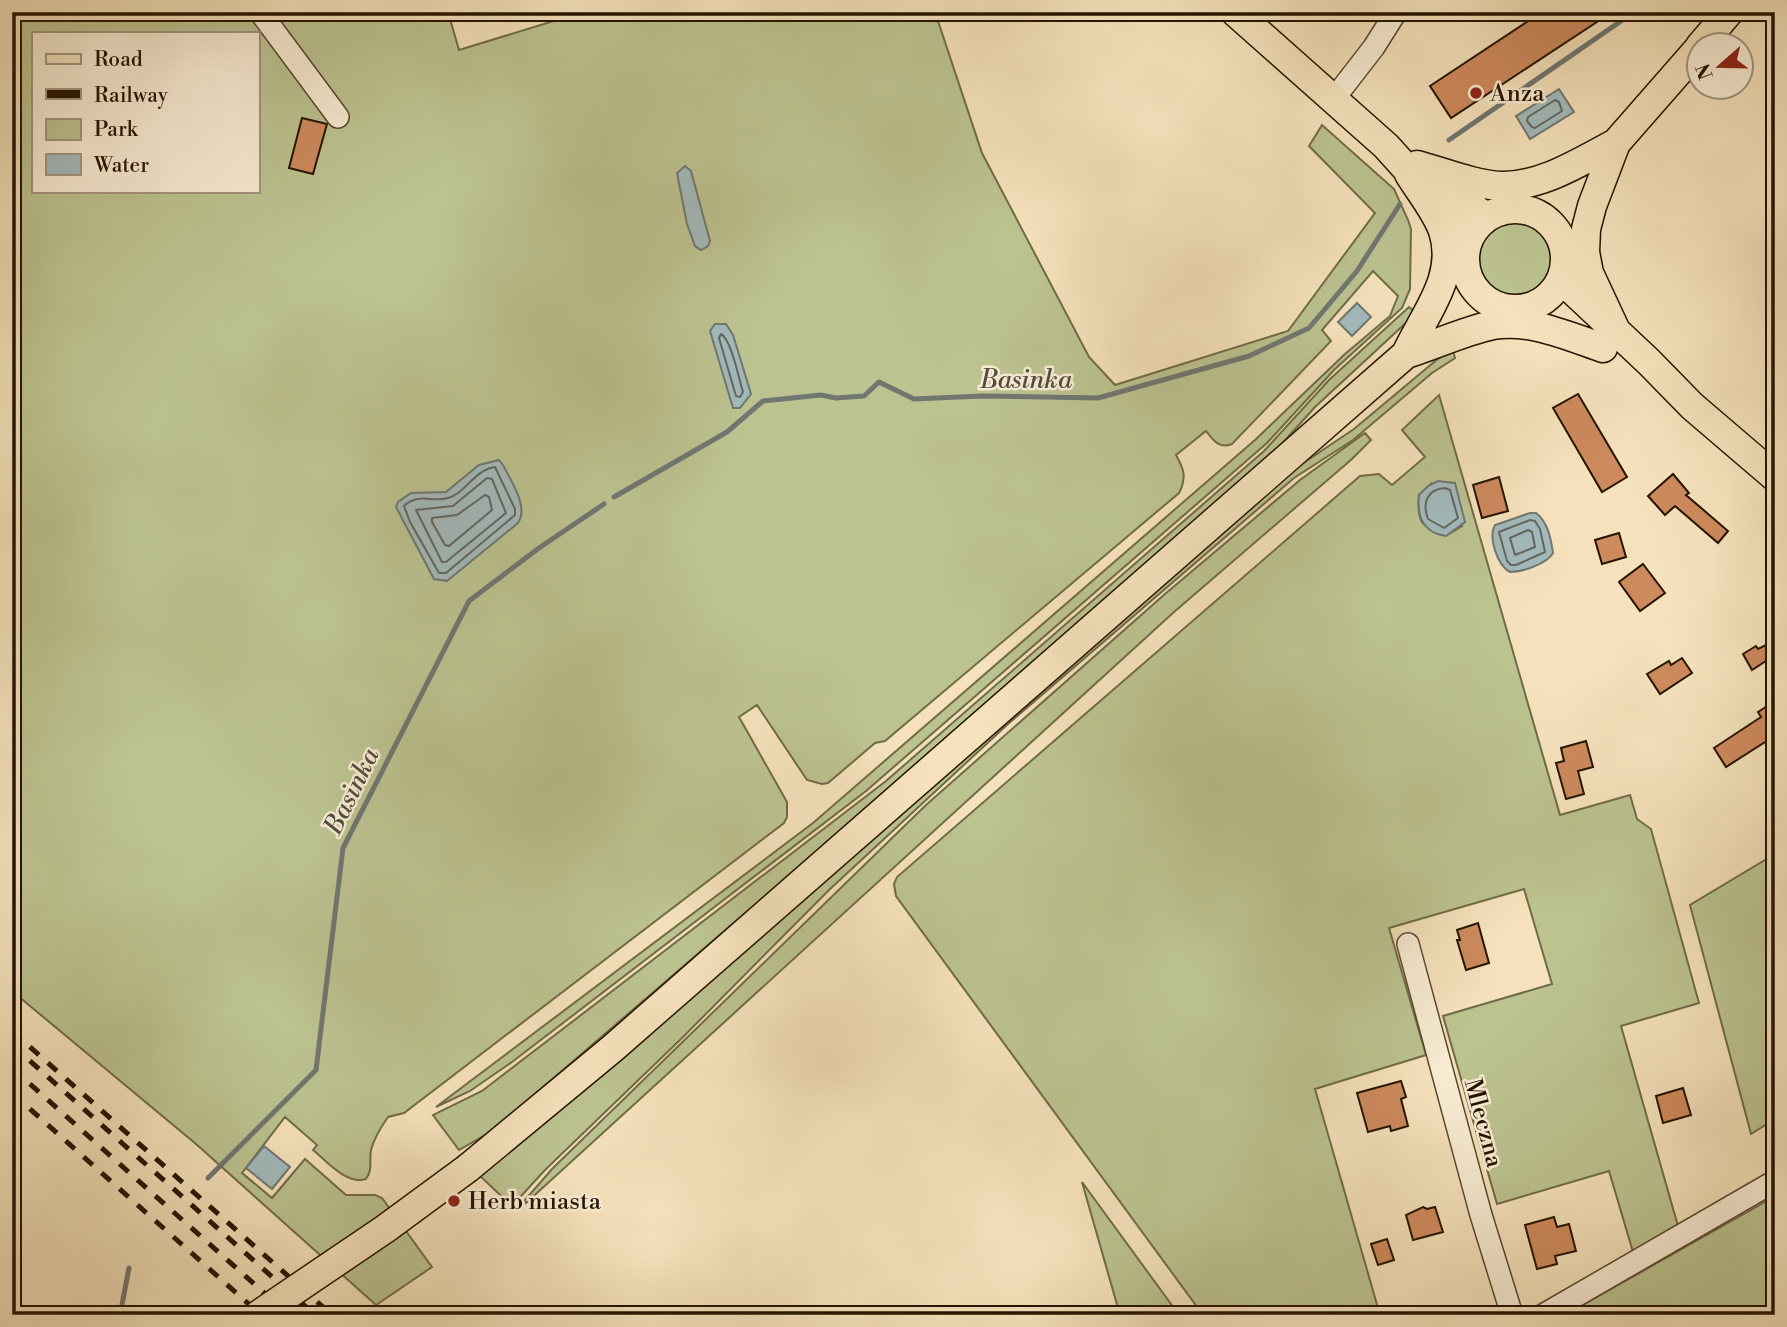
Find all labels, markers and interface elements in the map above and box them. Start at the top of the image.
legend [32,32,259,192]
north arrow [1686,32,1756,102]
text: Road [94,47,143,73]
text: N [1691,60,1719,83]
place label: Anza [1489,79,1545,109]
text: Railway [94,83,169,109]
marker: Anza [1468,85,1484,101]
text: Park [94,117,139,143]
text: Water [93,153,149,179]
water label: Basinka [979,364,1073,396]
water label: Basinka [317,742,387,841]
street label: Mleczna [1457,1076,1509,1172]
place label: Herb miasta [468,1187,602,1217]
marker: Herb miasta [446,1193,462,1209]

